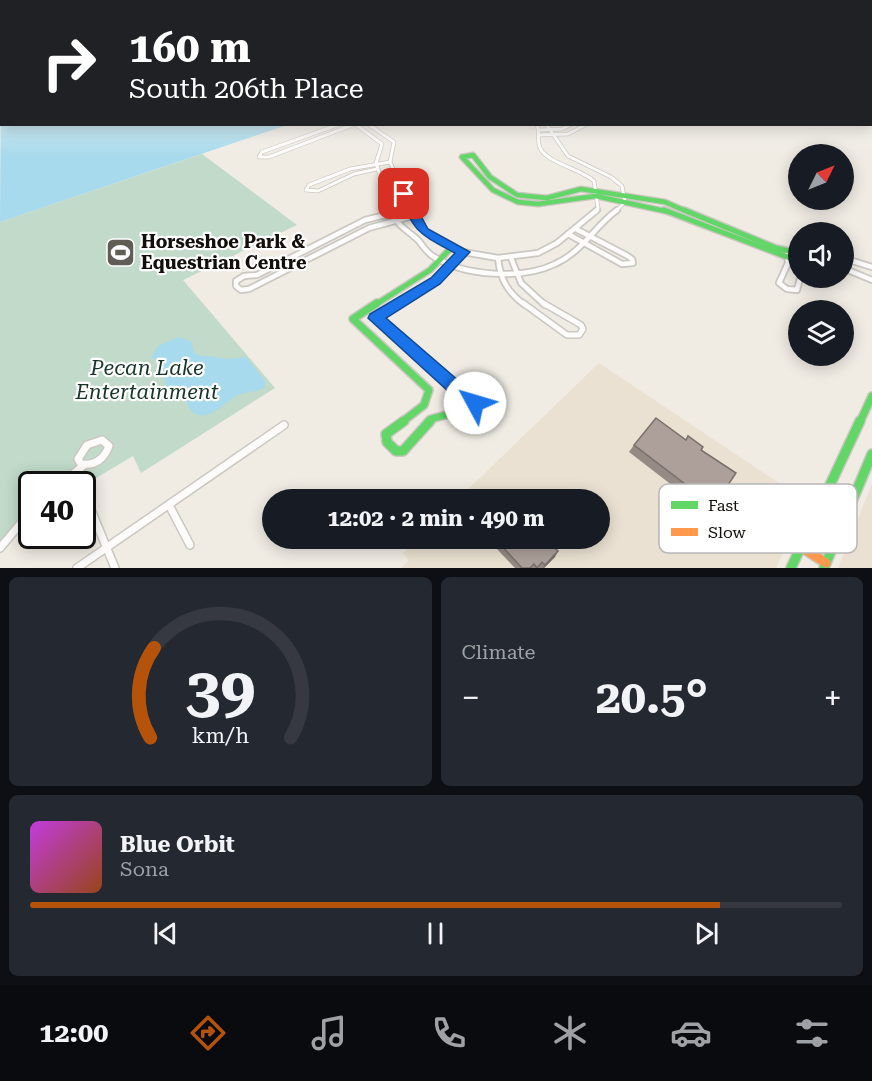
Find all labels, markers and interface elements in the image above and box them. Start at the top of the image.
text: 160 m [129,23,251,72]
icon: right [30,24,108,102]
text: South 206th Place [129,73,364,105]
north arrow [788,144,854,210]
map controls [788,144,854,366]
pin [378,168,429,219]
icon: arrive [387,177,420,210]
button: sound [788,222,854,288]
place label: Horseshoe Park & Equestrian Centre [141,231,307,273]
sports icon: Horseshoe Park & Equestrian Centre [104,236,136,268]
button: layers [788,300,854,366]
park label: Pecan Lake Entertainment [74,356,219,404]
position arrow [443,371,507,435]
speed limit sign: 40 [18,471,96,549]
legend [659,484,857,553]
text: Fast [708,496,739,515]
text: 12:02 · 2 min · 490 m [327,506,545,531]
text: Slow [708,523,746,542]
text: Climate [462,640,536,664]
text: 39 [185,654,255,727]
text: 20.5° [596,671,708,724]
text: − [462,678,480,717]
text: + [824,678,842,717]
text: km/h [192,724,249,749]
text: Blue Orbit [120,832,235,857]
text: Sona [120,857,169,881]
icon: previous [149,917,182,950]
icon: pause [419,917,452,950]
icon: next [690,917,723,950]
icon: directions [187,1012,229,1054]
icon: music [308,1012,350,1054]
icon: phone [428,1012,470,1054]
icon: climate [549,1012,591,1054]
icon: car [670,1012,712,1054]
icon: filters [791,1012,833,1054]
text: 12:00 [39,1017,108,1049]

